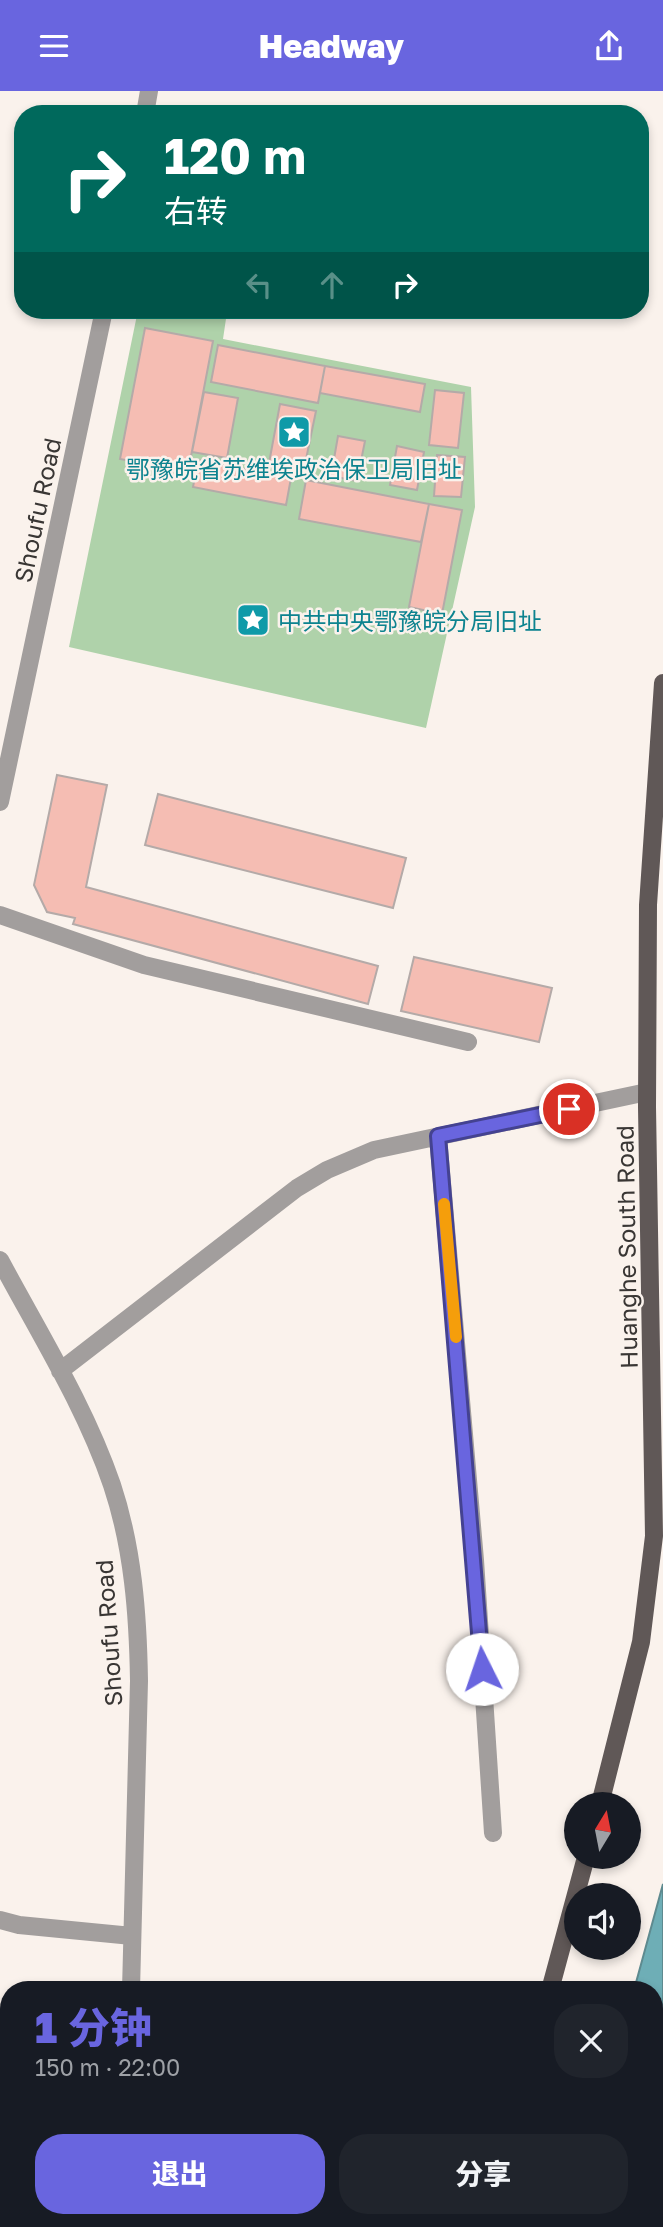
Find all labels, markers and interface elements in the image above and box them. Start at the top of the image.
icon: menu [35,27,73,65]
text: Headway [259,27,404,65]
icon: share [590,27,628,65]
text: 120 m [164,126,306,185]
icon: right [49,133,140,224]
text: 右转 [164,192,228,230]
icon: left [240,266,278,304]
icon: ahead [313,266,351,304]
icon: right [386,266,424,304]
place icon: 鄂豫皖省苏维埃政治保卫局旧址 [275,413,313,451]
street label: Shoufu Road [8,435,66,585]
place label: 鄂豫皖省苏维埃政治保卫局旧址 [126,454,462,483]
place icon: 中共中央鄂豫皖分局旧址 [234,601,272,639]
place label: 中共中央鄂豫皖分局旧址 [278,606,542,635]
pin [539,1079,599,1139]
icon: arrive [550,1090,588,1128]
street label: Huanghe South Road [609,1125,643,1369]
street label: Shoufu Road [88,1559,128,1707]
position arrow [445,1632,519,1706]
north arrow [564,1792,640,1869]
map controls [564,1792,641,1960]
button: sound [564,1883,641,1960]
text: 1 分钟 [35,2002,152,2052]
button: close [554,2004,628,2078]
text: 150 m · 22:00 [35,2053,180,2081]
button: 退出 [35,2134,325,2214]
button: 分享 [339,2134,628,2214]

